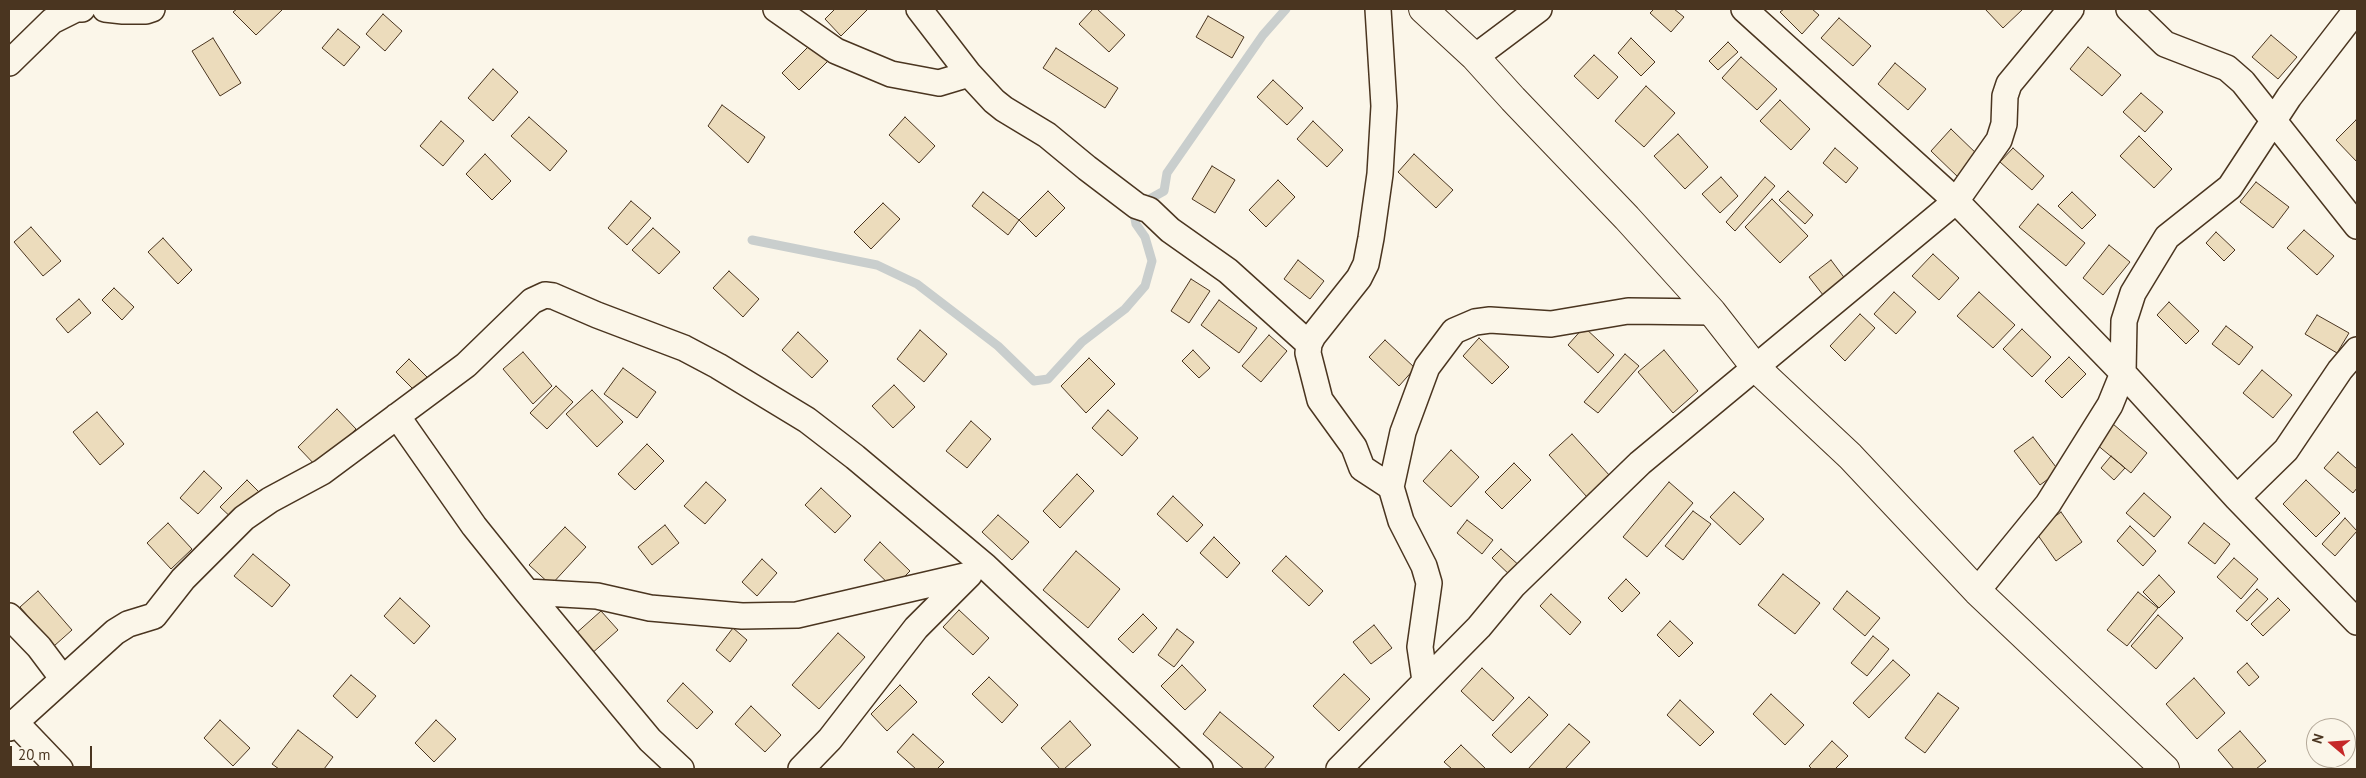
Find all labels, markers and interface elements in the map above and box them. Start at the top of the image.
north arrow [2306,718,2356,768]
text: N [2308,732,2328,746]
scale bar [12,736,95,768]
text: 20 m [18,745,51,764]

